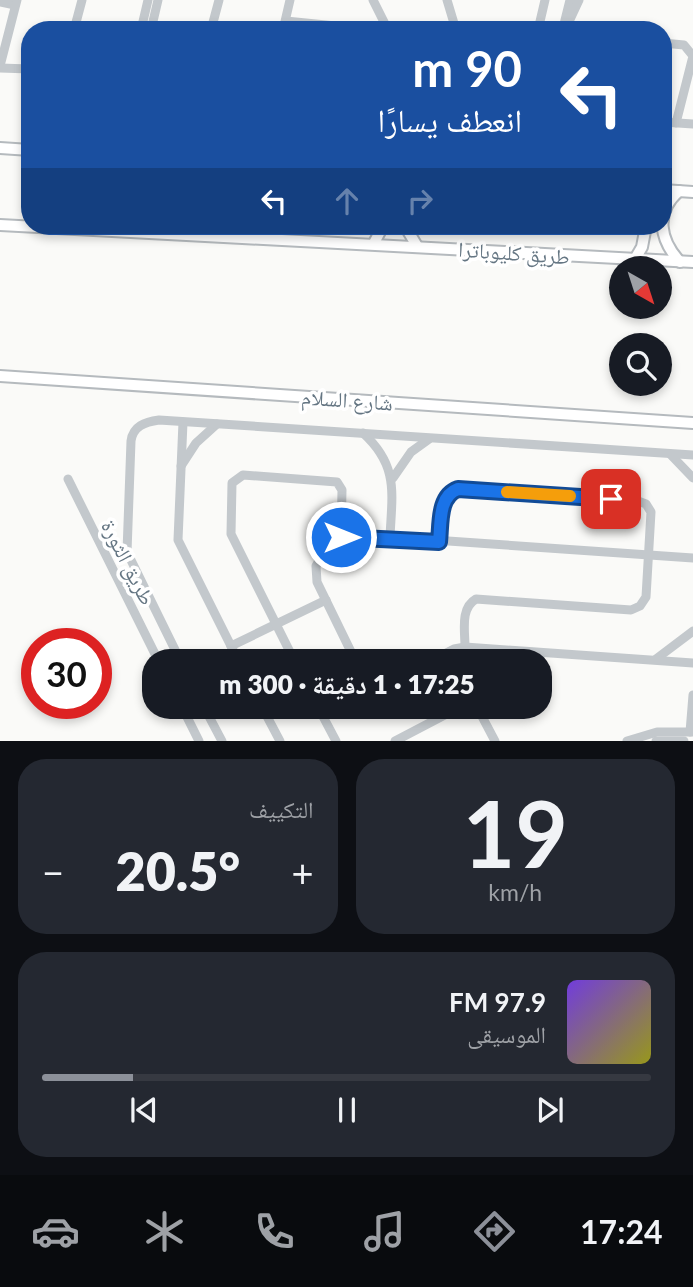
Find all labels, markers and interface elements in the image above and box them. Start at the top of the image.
text: 90 m [412,39,522,97]
icon: left [546,49,637,140]
text: انعطف يسارًا [378,100,522,139]
icon: left [255,182,293,220]
icon: ahead [328,182,366,220]
icon: right [401,182,439,220]
street label: طريق كليوباترا [457,236,570,270]
north arrow [609,256,672,318]
map controls [609,256,672,396]
button: search [609,333,672,396]
street label: شارع السلام [300,383,394,418]
pin [581,469,641,529]
icon: arrive [592,480,630,518]
position arrow [304,500,378,574]
street label: طريق الثورة [95,515,161,610]
speed limit sign: 30 [21,628,112,719]
text: 17:25 · 1 دقيقة · 300 m [219,668,475,700]
text: 19 [462,778,568,887]
text: التكييف [249,795,314,823]
text: 20.5° [115,840,240,902]
text: − [42,849,64,895]
text: + [291,849,313,895]
text: km/h [488,878,542,906]
text: 97.9 FM [449,986,546,1018]
text: الموسيقى [467,1020,546,1048]
icon: previous [125,1091,163,1129]
icon: pause [328,1091,366,1129]
icon: next [531,1091,569,1129]
icon: car [31,1207,80,1256]
icon: climate [140,1207,189,1256]
icon: phone [250,1207,299,1256]
icon: music [360,1207,409,1256]
icon: directions [470,1207,519,1256]
text: 17:24 [580,1212,663,1251]

